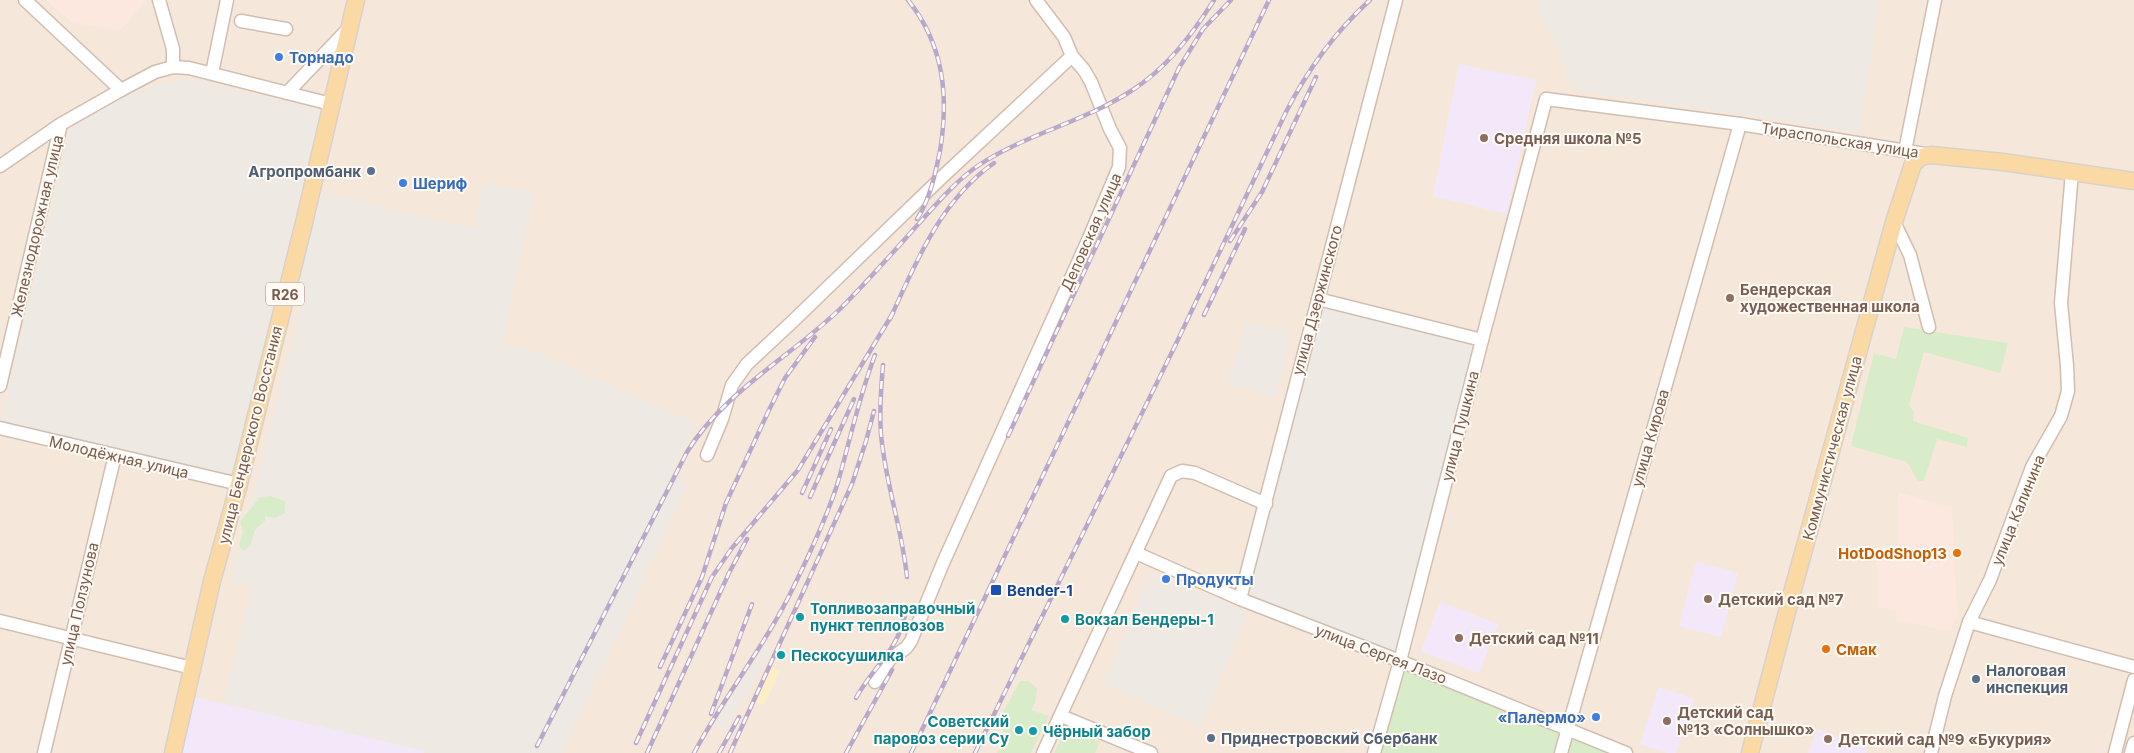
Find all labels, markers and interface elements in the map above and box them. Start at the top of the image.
place label: Торнадо [289,48,354,67]
marker: Торнадо [273,51,285,63]
street label: Тираспольская улица [1760,118,1920,162]
place label: Средняя школа №5 [1494,129,1642,148]
marker: Средняя школа №5 [1478,132,1490,144]
street label: Железнодорожная улица [7,133,67,319]
place label: Агропромбанк [248,162,361,181]
marker: Агропромбанк [365,165,377,177]
street label: Деповская улица [1056,170,1126,294]
place label: Шериф [413,174,468,193]
marker: Шериф [397,177,409,189]
street label: улица Дзержинского [1288,223,1346,377]
place label: Бендерская художественная школа [1740,280,1920,316]
road number: R26 [266,282,304,306]
marker: Бендерская художественная школа [1724,292,1736,304]
street label: улица Бендерского Восстания [214,324,286,546]
street label: Коммунистическая улица [1798,354,1866,542]
street label: улица Пушкина [1437,369,1483,483]
street label: улица Кирова [1627,387,1673,489]
street label: Молодёжная улица [47,432,191,482]
street label: улица Калинина [1987,452,2049,568]
street label: улица Ползунова [56,540,102,668]
place label: HotDodShop13 [1838,544,1947,563]
marker: HotDodShop13 [1951,547,1963,559]
place label: Продукты [1176,570,1254,589]
marker: Продукты [1160,573,1172,585]
place label: Bender-1 [1007,581,1073,600]
marker: Bender-1 [989,583,1003,597]
place label: Детский сад №7 [1718,590,1844,609]
marker: Детский сад №7 [1702,593,1714,605]
place label: Топливозаправочный пункт тепловозов [810,599,975,635]
place label: Вокзал Бендеры-1 [1075,610,1214,629]
marker: Топливозаправочный пункт тепловозов [794,611,806,623]
marker: Вокзал Бендеры-1 [1059,613,1071,625]
street label: улица Сергея Лазо [1313,620,1449,688]
place label: Детский сад №11 [1469,629,1599,648]
marker: Детский сад №11 [1453,632,1465,644]
place label: Смак [1836,640,1877,659]
marker: Смак [1820,643,1832,655]
place label: Пескосушилка [791,646,904,665]
marker: Пескосушилка [775,649,787,661]
place label: Налоговая инспекция [1986,661,2068,697]
marker: Налоговая инспекция [1970,673,1982,685]
place label: Детский сад №13 «Солнышко» [1677,703,1814,739]
place label: «Палермо» [1497,708,1586,727]
marker: «Палермо» [1590,711,1602,723]
place label: Советский паровоз серии Су [874,712,1009,748]
marker: Детский сад №13 «Солнышко» [1661,715,1673,727]
place label: Чёрный забор [1043,722,1151,741]
marker: Советский паровоз серии Су [1013,724,1025,736]
marker: Чёрный забор [1027,725,1039,737]
place label: Приднестровский Сбербанк [1221,729,1438,748]
place label: Детский сад №9 «Букурия» [1838,730,2052,749]
marker: Приднестровский Сбербанк [1205,732,1217,744]
marker: Детский сад №9 «Букурия» [1822,733,1834,745]

